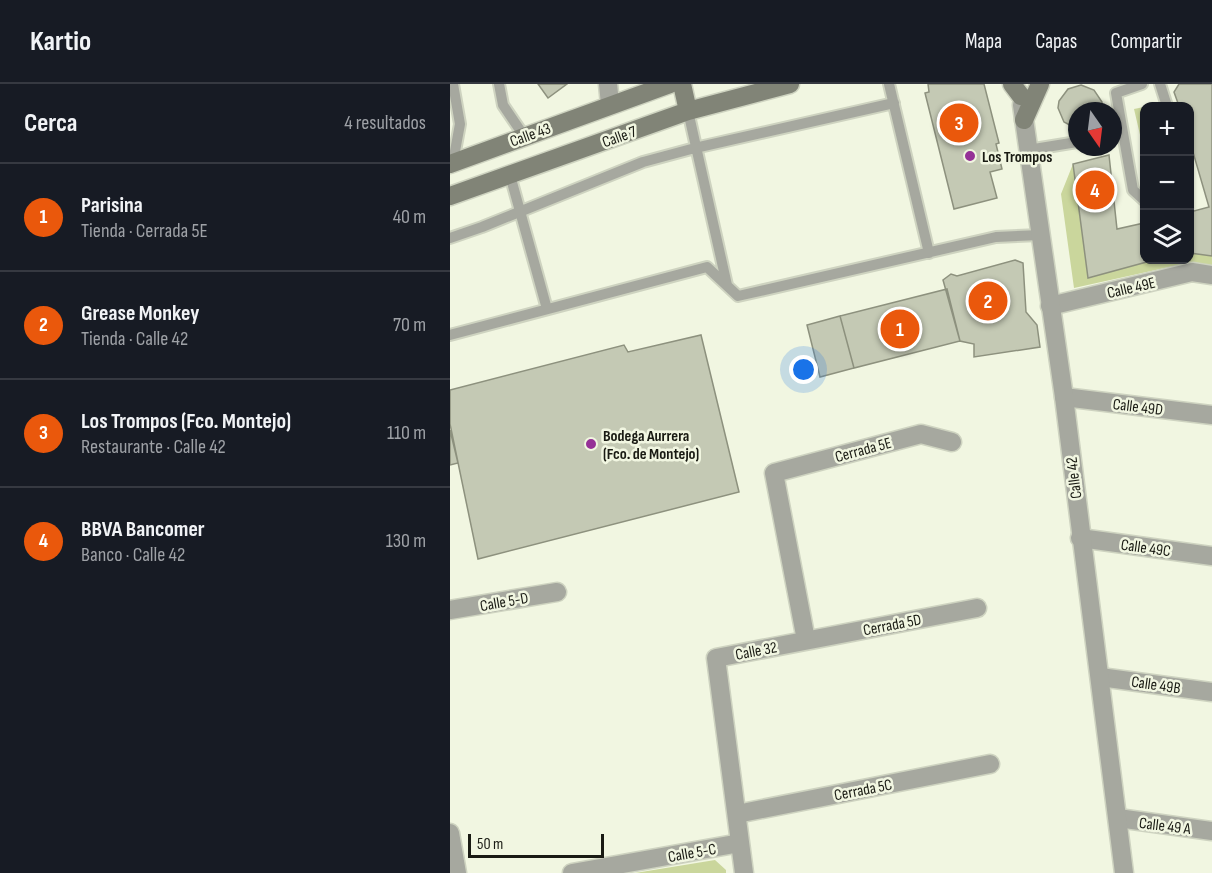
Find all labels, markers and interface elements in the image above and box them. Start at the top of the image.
text: Kartio [30,25,91,58]
text: Mapa [965,29,1002,54]
text: Capas [1035,29,1077,54]
text: Compartir [1110,29,1182,54]
pin: 3 [940,100,978,146]
north arrow [1068,102,1122,156]
map controls [1140,102,1194,264]
button: + [1140,102,1194,156]
text: Cerca [24,108,77,139]
text: 4 resultados [344,111,426,135]
street label: Calle 43 [508,119,554,152]
street label: Calle 7 [600,122,640,152]
place label: Los Trompos [982,148,1052,167]
marker: Los Trompos [963,149,977,163]
button: − [1140,156,1194,210]
pin: 4 [1076,168,1114,212]
text: Parisina [81,192,143,219]
text: 1 [40,205,47,229]
text: 40 m [393,205,426,229]
button: layers [1140,210,1194,264]
text: Tienda · Cerrada 5E [81,219,208,243]
street label: Calle 49E [1105,274,1157,303]
pin: 2 [968,278,1008,324]
text: Grease Monkey [81,300,199,327]
pin: 1 [880,306,920,352]
text: 2 [39,313,48,337]
text: 70 m [393,313,426,337]
text: Tienda · Calle 42 [81,327,188,351]
your location [789,355,818,384]
street label: Calle 49D [1112,395,1164,420]
text: Los Trompos (Fco. Montejo) [81,408,291,435]
text: 3 [39,421,48,445]
text: 110 m [387,421,426,445]
place label: Bodega Aurrera (Fco. de Montejo) [603,427,699,464]
street label: Cerrada 5E [833,434,894,467]
text: Restaurante · Calle 42 [81,435,226,459]
marker: Bodega Aurrera (Fco. de Montejo) [584,437,598,451]
street label: Calle 42 [1063,456,1086,500]
text: BBVA Bancomer [81,516,205,543]
text: 4 [39,529,48,553]
text: 130 m [386,529,426,553]
street label: Calle 49C [1120,536,1172,561]
text: Banco · Calle 42 [81,543,185,567]
street label: Calle 5-D [479,589,530,616]
street label: Cerrada 5D [862,611,923,640]
street label: Calle 32 [734,638,779,665]
street label: Calle 49B [1130,673,1182,698]
street label: Cerrada 5C [833,776,894,805]
street label: Calle 49 A [1138,814,1192,839]
scale bar [468,831,604,858]
text: 50 m [477,835,503,854]
street label: Calle 5-C [667,840,718,867]

